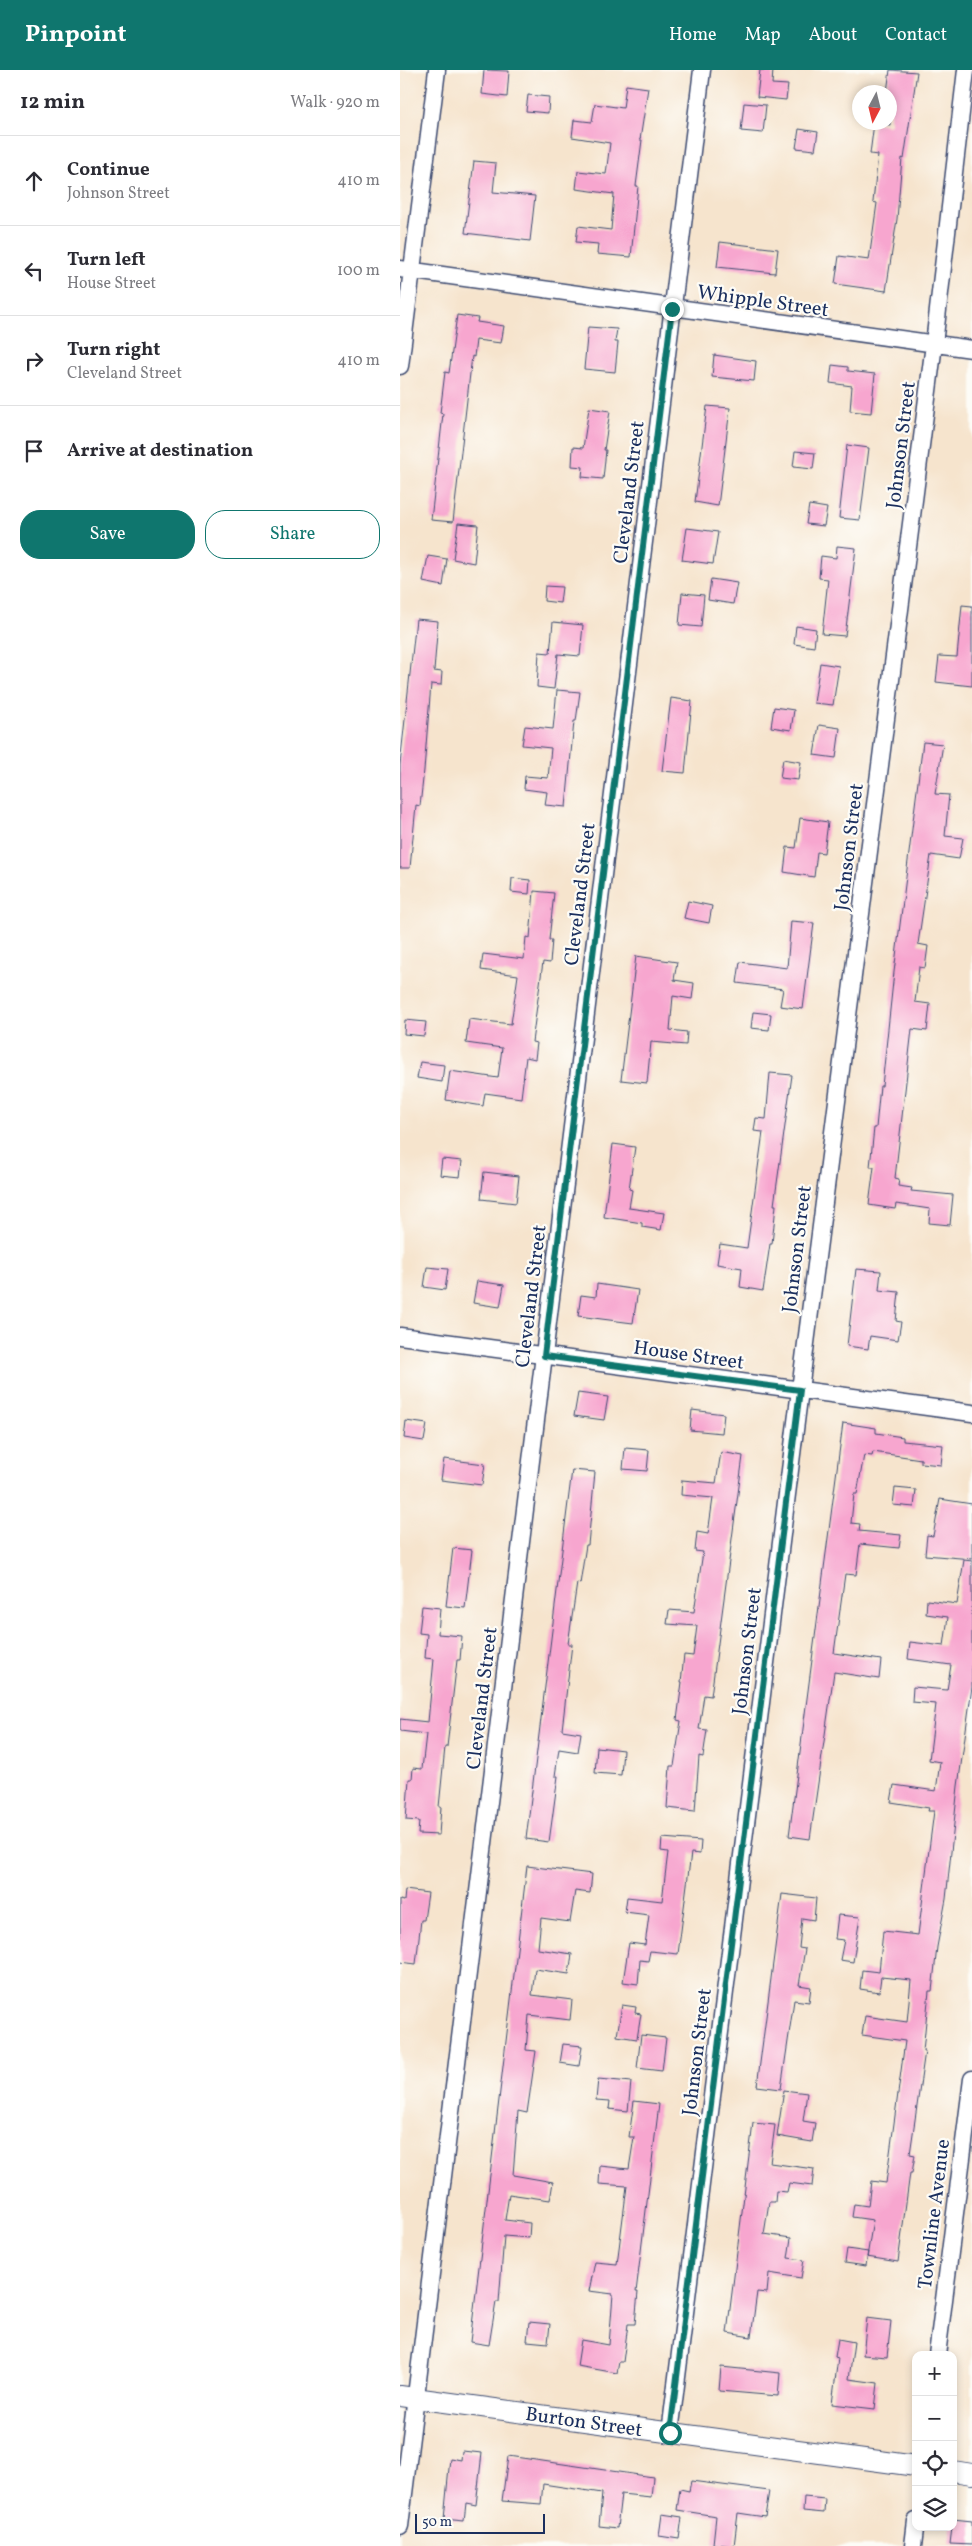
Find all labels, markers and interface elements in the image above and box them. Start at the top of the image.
text: Pinpoint [25,18,127,52]
text: Home [669,23,717,48]
text: Map [745,23,781,48]
text: About [809,23,857,48]
text: Contact [885,23,947,48]
north arrow [852,85,897,130]
text: 12 min [20,88,85,117]
text: Walk · 920 m [290,92,380,114]
text: Continue [67,157,150,183]
icon: ahead [20,167,48,195]
text: 410 m [337,170,380,192]
text: Johnson Street [67,183,170,205]
text: Turn left [67,247,146,273]
icon: left [20,257,48,285]
text: 100 m [337,260,380,282]
text: House Street [67,273,156,295]
street label: Whipple Street [695,279,830,325]
route end [661,298,684,321]
text: Turn right [67,337,160,363]
icon: right [20,347,48,375]
text: 410 m [337,350,380,372]
text: Cleveland Street [67,363,182,385]
street label: Johnson Street [880,380,924,511]
street label: Cleveland Street [607,419,653,565]
icon: arrive [20,437,48,465]
text: Arrive at destination [67,438,253,464]
button: Save [20,510,195,559]
button: Share [205,510,380,559]
street label: Johnson Street [828,782,872,913]
street label: Cleveland Street [558,821,604,967]
street label: Johnson Street [776,1184,820,1315]
street label: Cleveland Street [509,1223,555,1369]
street label: House Street [632,1334,746,1378]
street label: Johnson Street [726,1586,770,1717]
street label: Cleveland Street [460,1625,506,1771]
street label: Johnson Street [676,1987,720,2118]
street label: Townline Avenue [912,2138,958,2291]
map controls [912,2351,957,2531]
button: + [912,2351,957,2396]
button: − [912,2396,957,2441]
street label: Burton Street [523,2401,644,2445]
route start [659,2422,682,2445]
button: locate [912,2441,957,2486]
button: layers [912,2486,957,2531]
scale bar [415,2511,545,2534]
text: 50 m [422,2513,452,2532]

